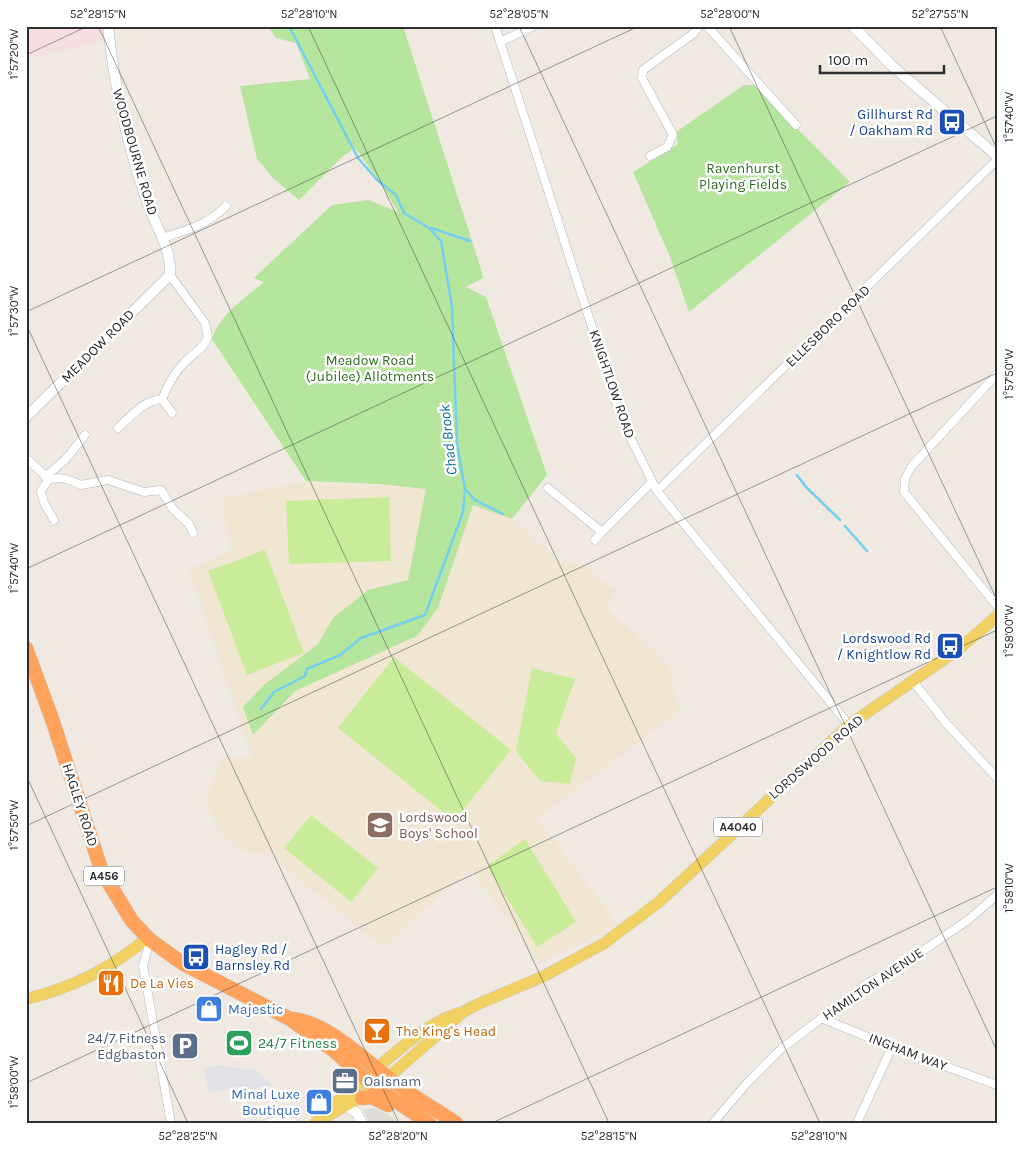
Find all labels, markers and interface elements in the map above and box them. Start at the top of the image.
text: 52°28'15"N [70,7,126,21]
text: 52°28'10"N [281,7,337,21]
text: 52°28'05"N [489,7,549,21]
text: 52°28'00"N [700,7,760,21]
text: 52°27'55"N [911,7,969,21]
text: 1°57'20"W [7,28,21,79]
scale bar [820,42,944,74]
text: 100 m [828,51,868,69]
street label: WOODBOURNE ROAD [109,87,161,217]
text: 1°57'40"W [1002,92,1016,142]
place label: Gillhurst Rd / Oakham Rd [850,106,933,139]
bus stop icon: Gillhurst Rd / Oakham Rd [937,107,967,137]
park label: Ravenhurst Playing Fields [699,160,787,193]
street label: ELLESBORO ROAD [782,281,874,371]
text: 1°57'30"W [7,285,21,336]
street label: MEADOW ROAD [58,306,138,386]
street label: KNIGHTLOW ROAD [585,327,639,441]
text: 1°57'50"W [1002,349,1016,399]
park label: Meadow Road (Jubilee) Allotments [306,352,434,385]
water label: Chad Brook [435,403,461,476]
text: 1°57'40"W [7,543,21,593]
text: 1°58'00"W [1002,605,1016,657]
place label: Lordswood Rd / Knightlow Rd [837,630,931,663]
bus stop icon: Lordswood Rd / Knightlow Rd [935,631,965,661]
street label: LORDSWOOD ROAD [765,711,867,803]
street label: HAGLEY ROAD [59,761,101,849]
text: 1°57'50"W [7,800,21,850]
place label: Lordswood Boys' School [399,809,478,842]
school or university icon: Lordswood Boys' School [365,810,395,840]
road number: A4040 [714,818,762,836]
text: 1°58'10"W [1002,863,1016,913]
road number: A456 [84,866,124,886]
place label: Hagley Rd / Barnsley Rd [215,941,290,974]
bus stop icon: Hagley Rd / Barnsley Rd [181,942,211,972]
street label: HAMILTON AVENUE [819,944,927,1024]
restaurant icon: De La Vies [96,968,126,998]
place label: De La Vies [130,975,194,992]
shop icon: Majestic [194,994,224,1024]
place label: Majestic [228,1001,283,1018]
bar icon: The King's Head [362,1016,392,1046]
place label: The King's Head [396,1023,496,1040]
sports icon: 24/7 Fitness [224,1028,254,1058]
street label: INGHAM WAY [866,1029,950,1075]
place label: 24/7 Fitness Edgbaston [87,1030,166,1063]
parking icon: 24/7 Fitness Edgbaston [170,1031,200,1061]
place label: 24/7 Fitness [258,1035,337,1052]
text: 1°58'00"W [7,1056,21,1108]
office icon: Oalsnam [330,1066,360,1096]
place label: Oalsnam [364,1073,421,1090]
place label: Minal Luxe Boutique [231,1086,300,1119]
shop icon: Minal Luxe Boutique [304,1087,334,1117]
text: 52°28'25"N [158,1129,218,1143]
text: 52°28'20"N [368,1129,428,1143]
text: 52°28'15"N [581,1129,637,1143]
text: 52°28'10"N [791,1129,847,1143]

